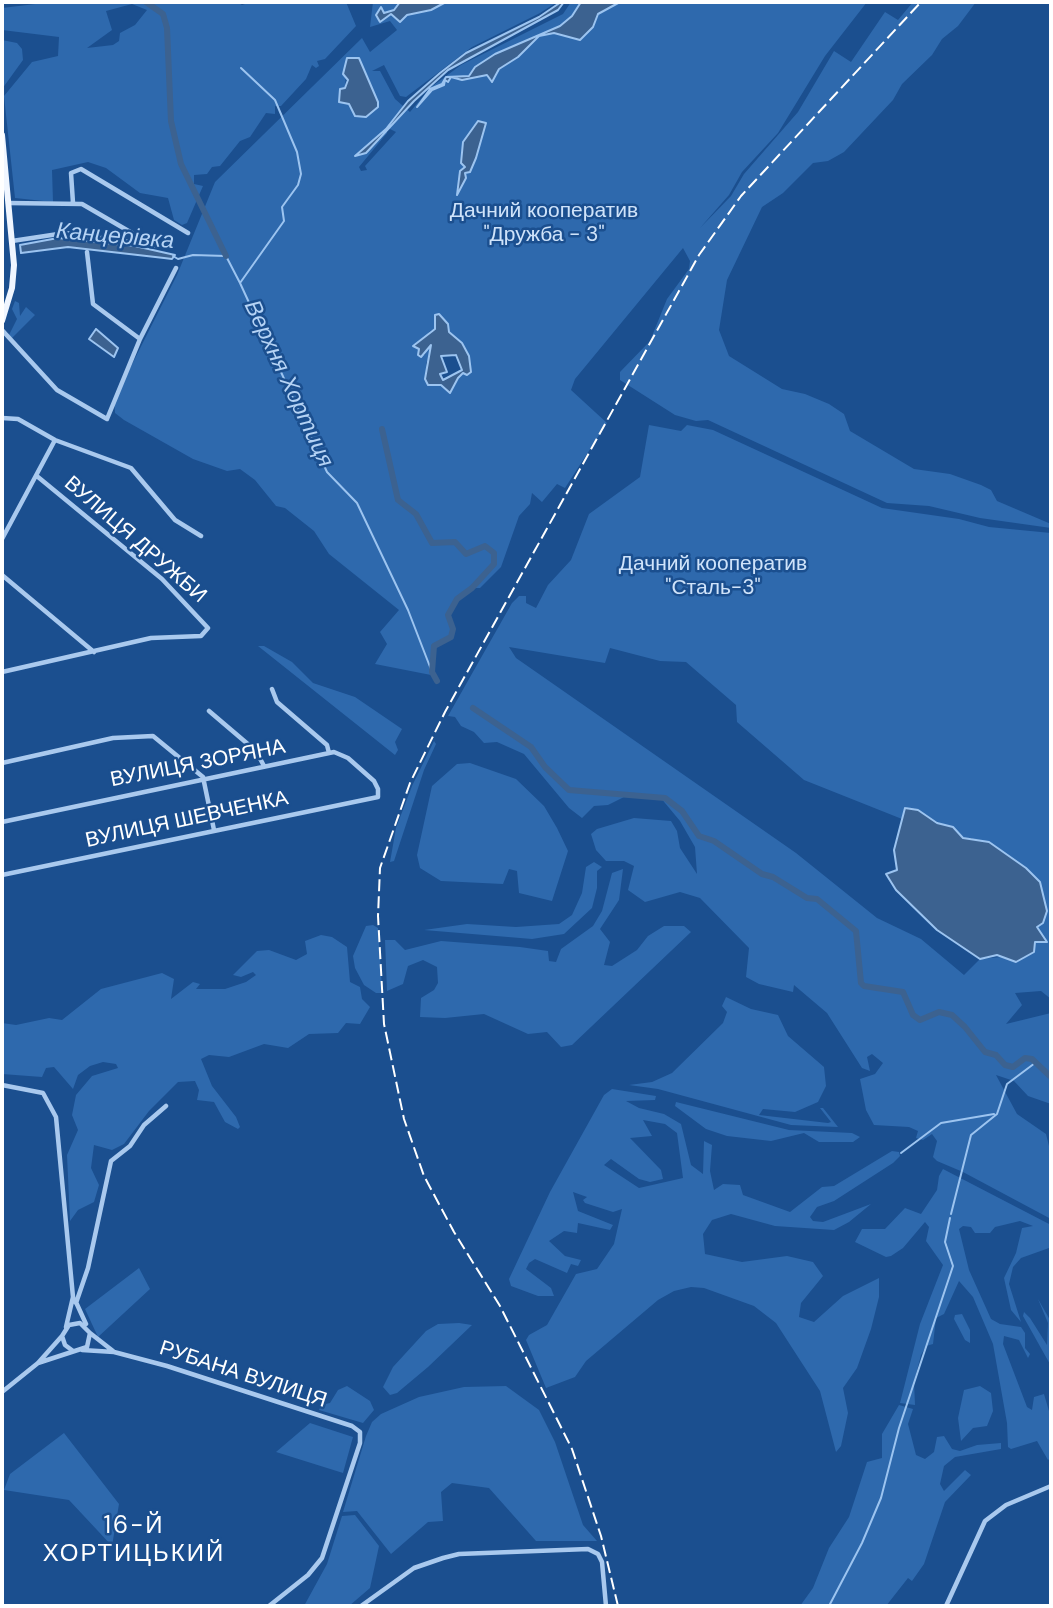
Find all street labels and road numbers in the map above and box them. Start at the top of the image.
street label: ВУЛИЦЯ ДРУЖБИ [59,471,211,609]
street label: ВУЛИЦЯ ЗОРЯНА [108,735,288,793]
street label: ВУЛИЦЯ ШЕВЧЕНКА [83,786,291,854]
street label: РУБАНА ВУЛИЦЯ [156,1336,330,1414]

